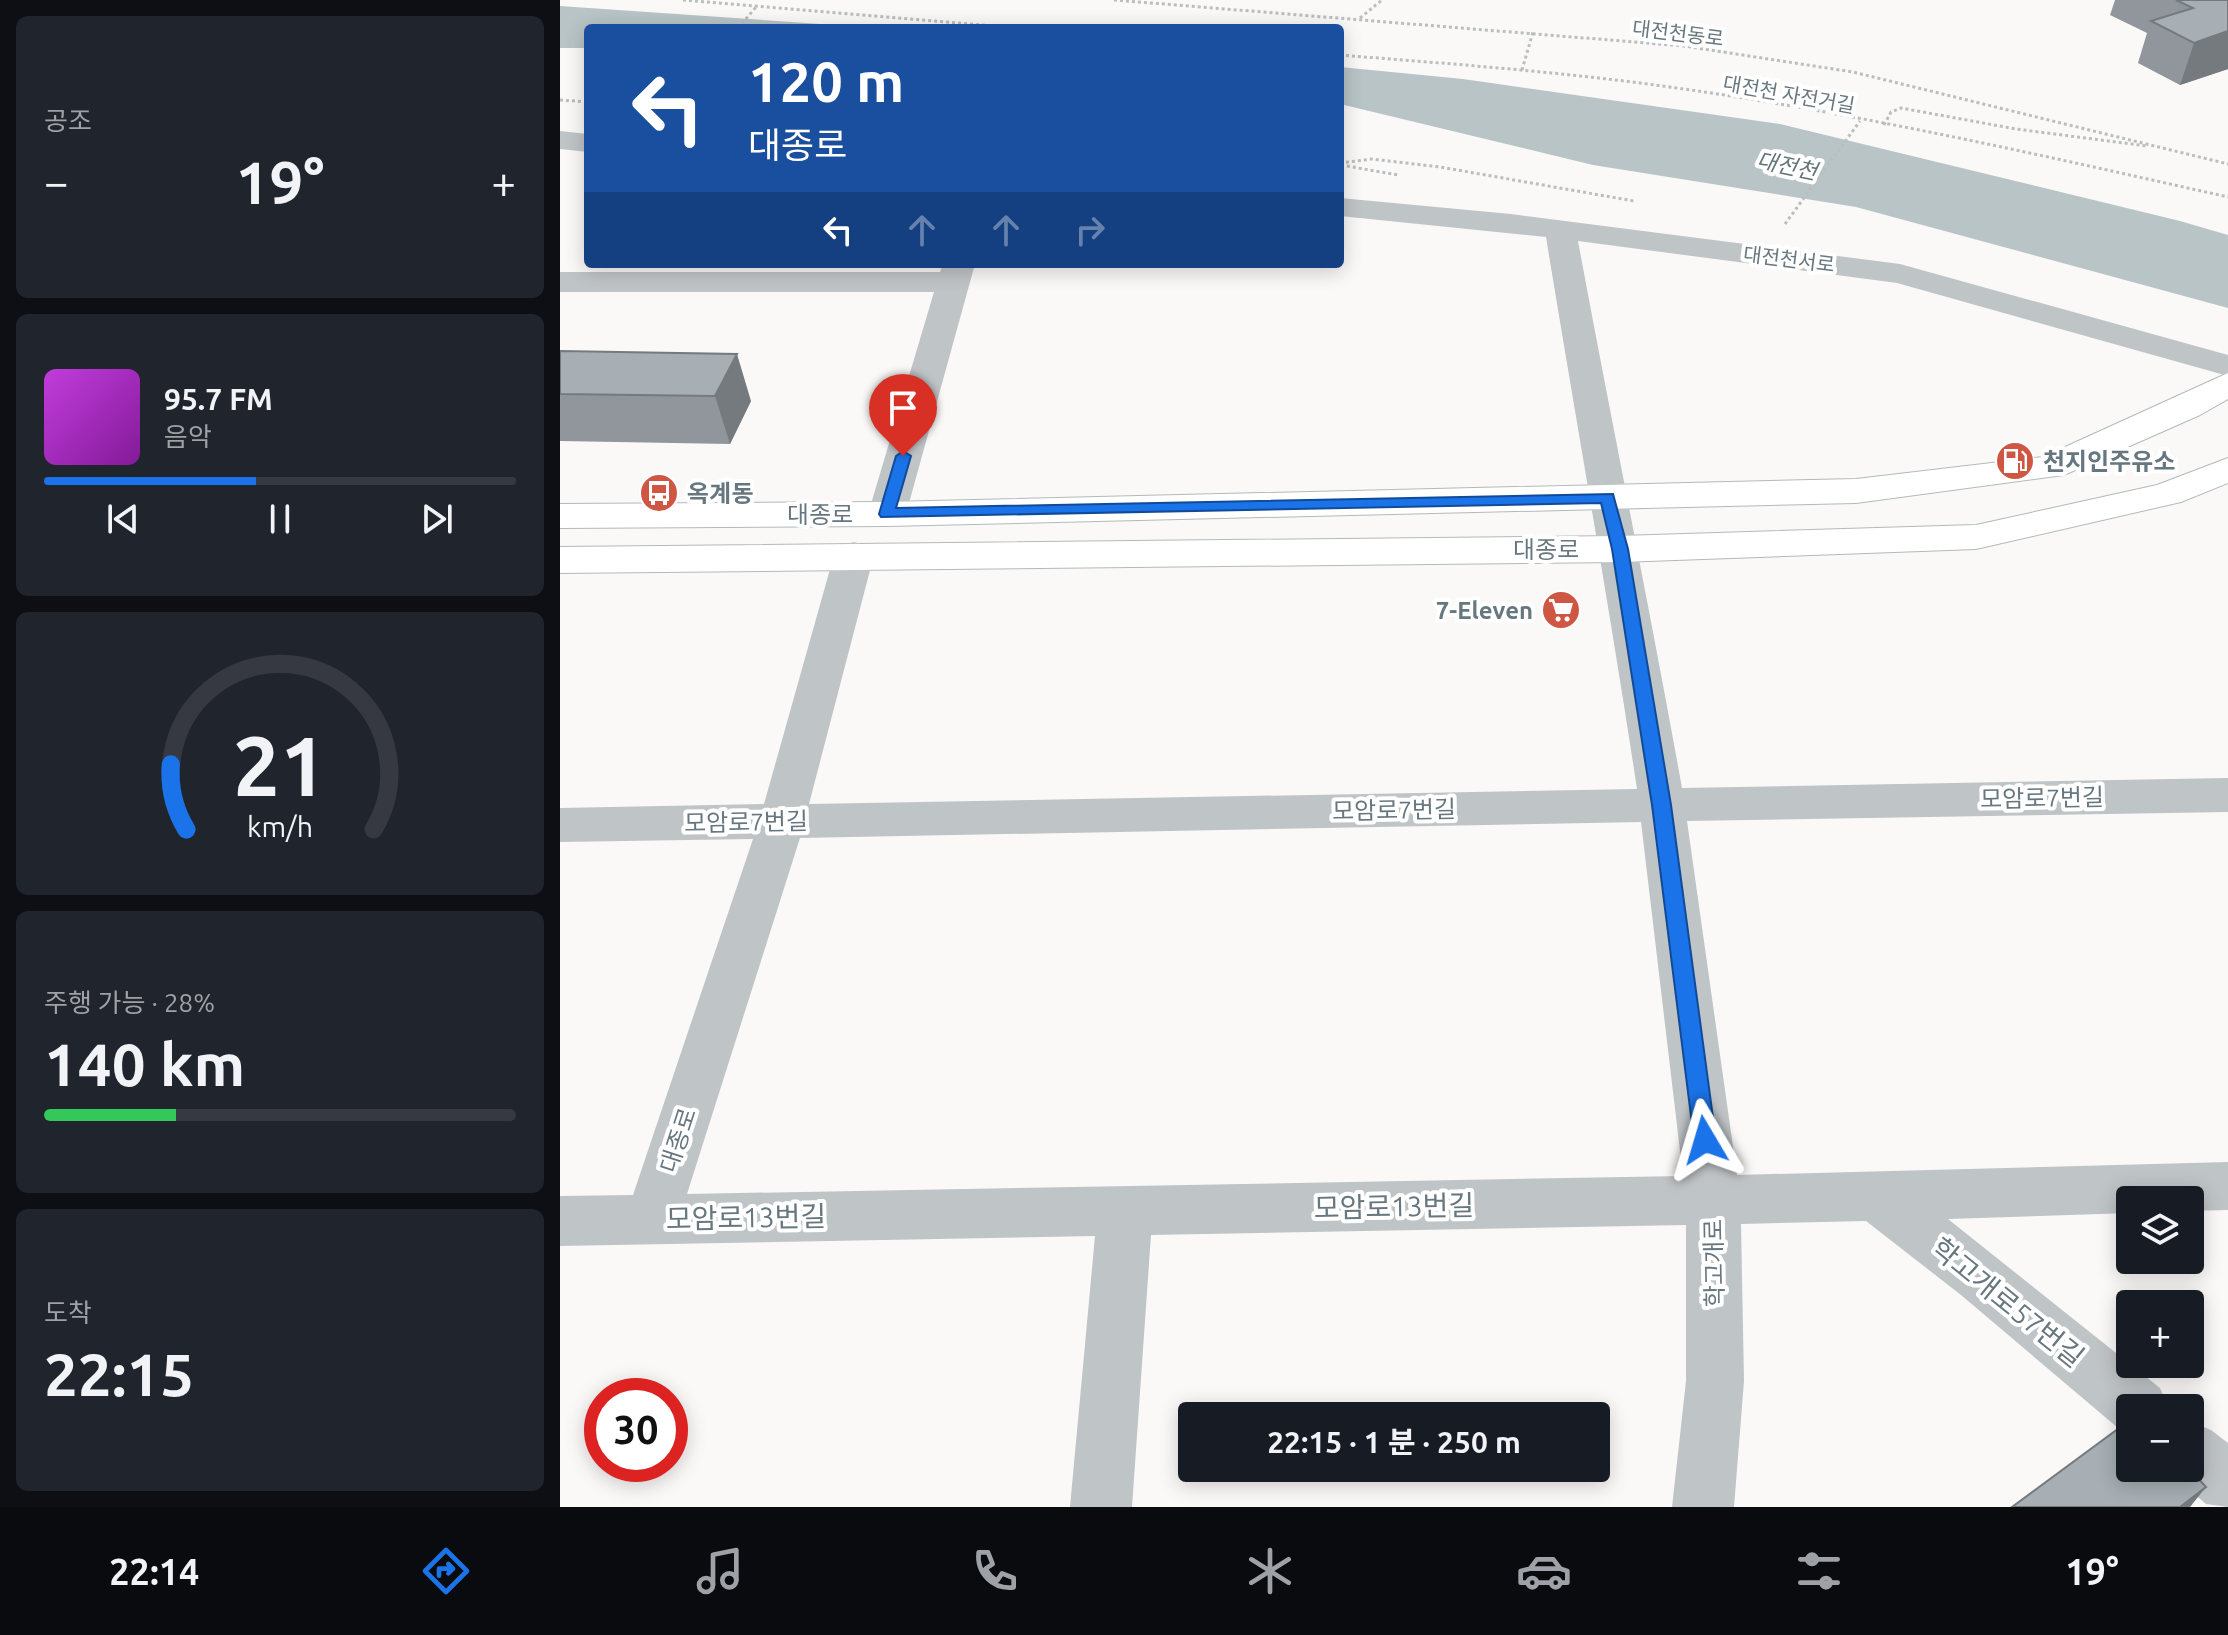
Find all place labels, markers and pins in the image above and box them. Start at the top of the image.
pin [869,374,937,456]
fuel station icon: 천지인주유소 [1994,440,2036,482]
place label: 천지인주유소 [2043,448,2175,475]
bus stop icon: 옥계동 [638,472,680,514]
place label: 옥계동 [687,480,753,507]
supermarket icon: 7-Eleven [1540,589,1582,631]
place label: 7-Eleven [1436,597,1533,624]

